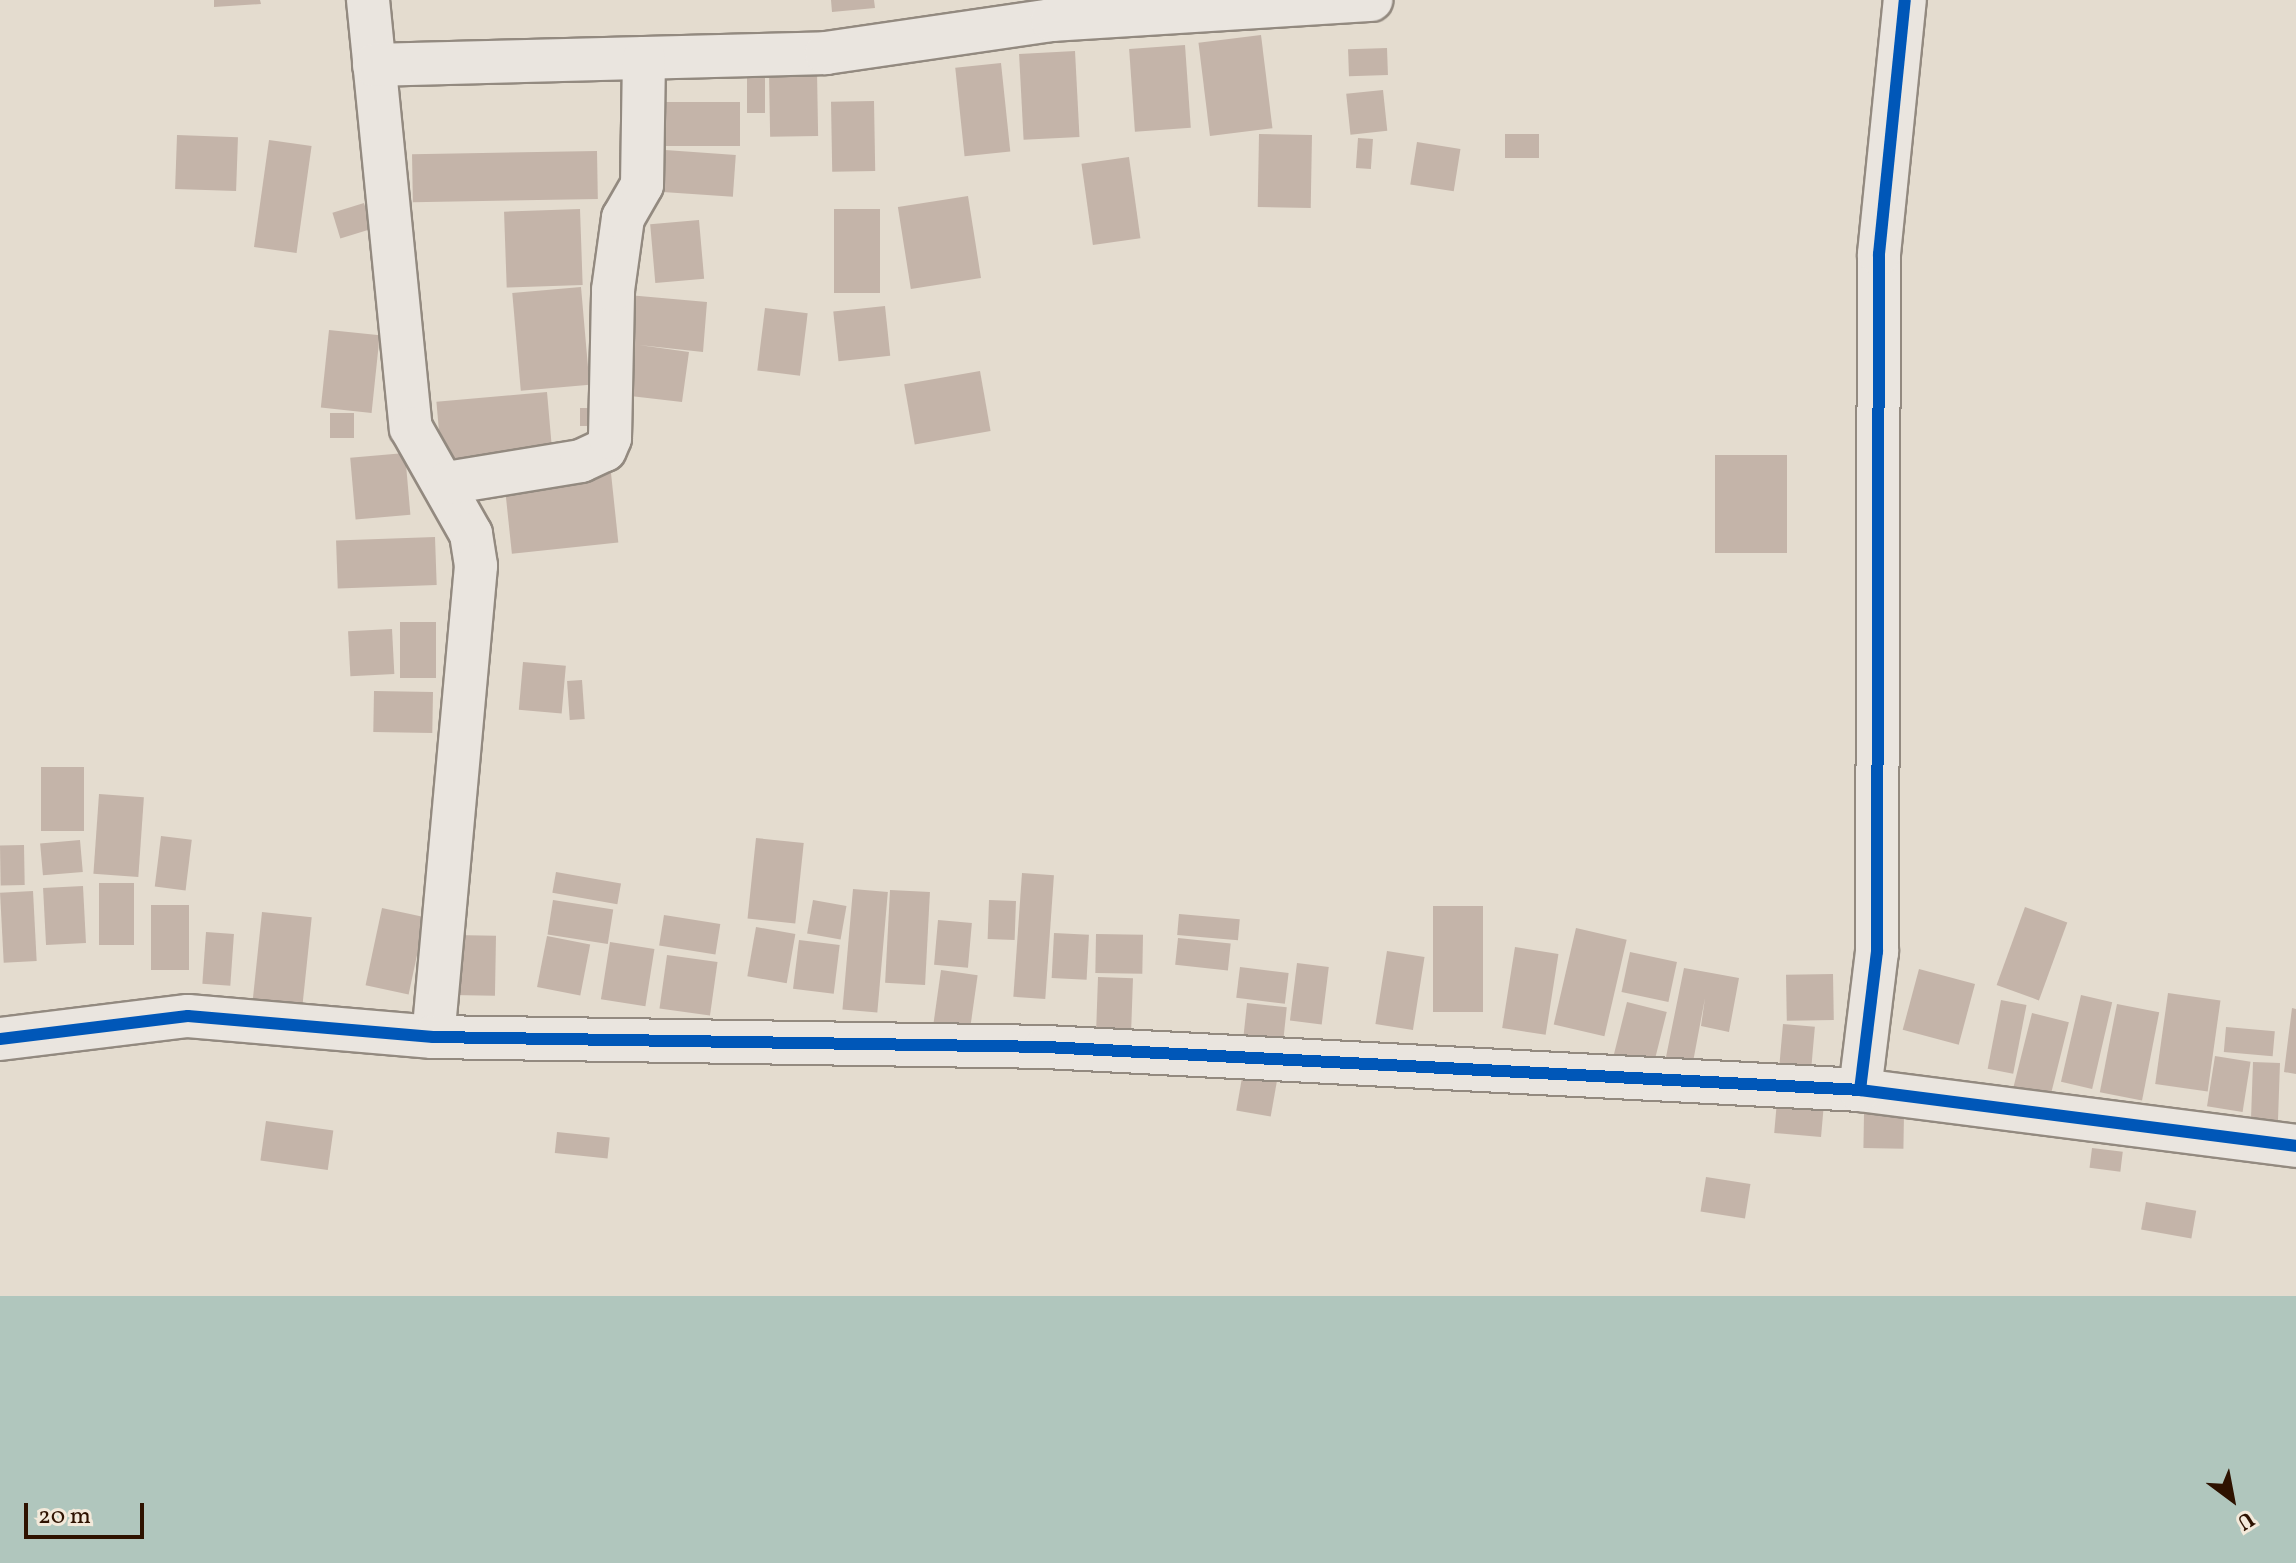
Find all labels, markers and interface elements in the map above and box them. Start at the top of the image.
north arrow [2192,1459,2272,1539]
scale bar [28,1487,148,1537]
text: 20 m [38,1500,91,1534]
text: U [2230,1503,2260,1537]

